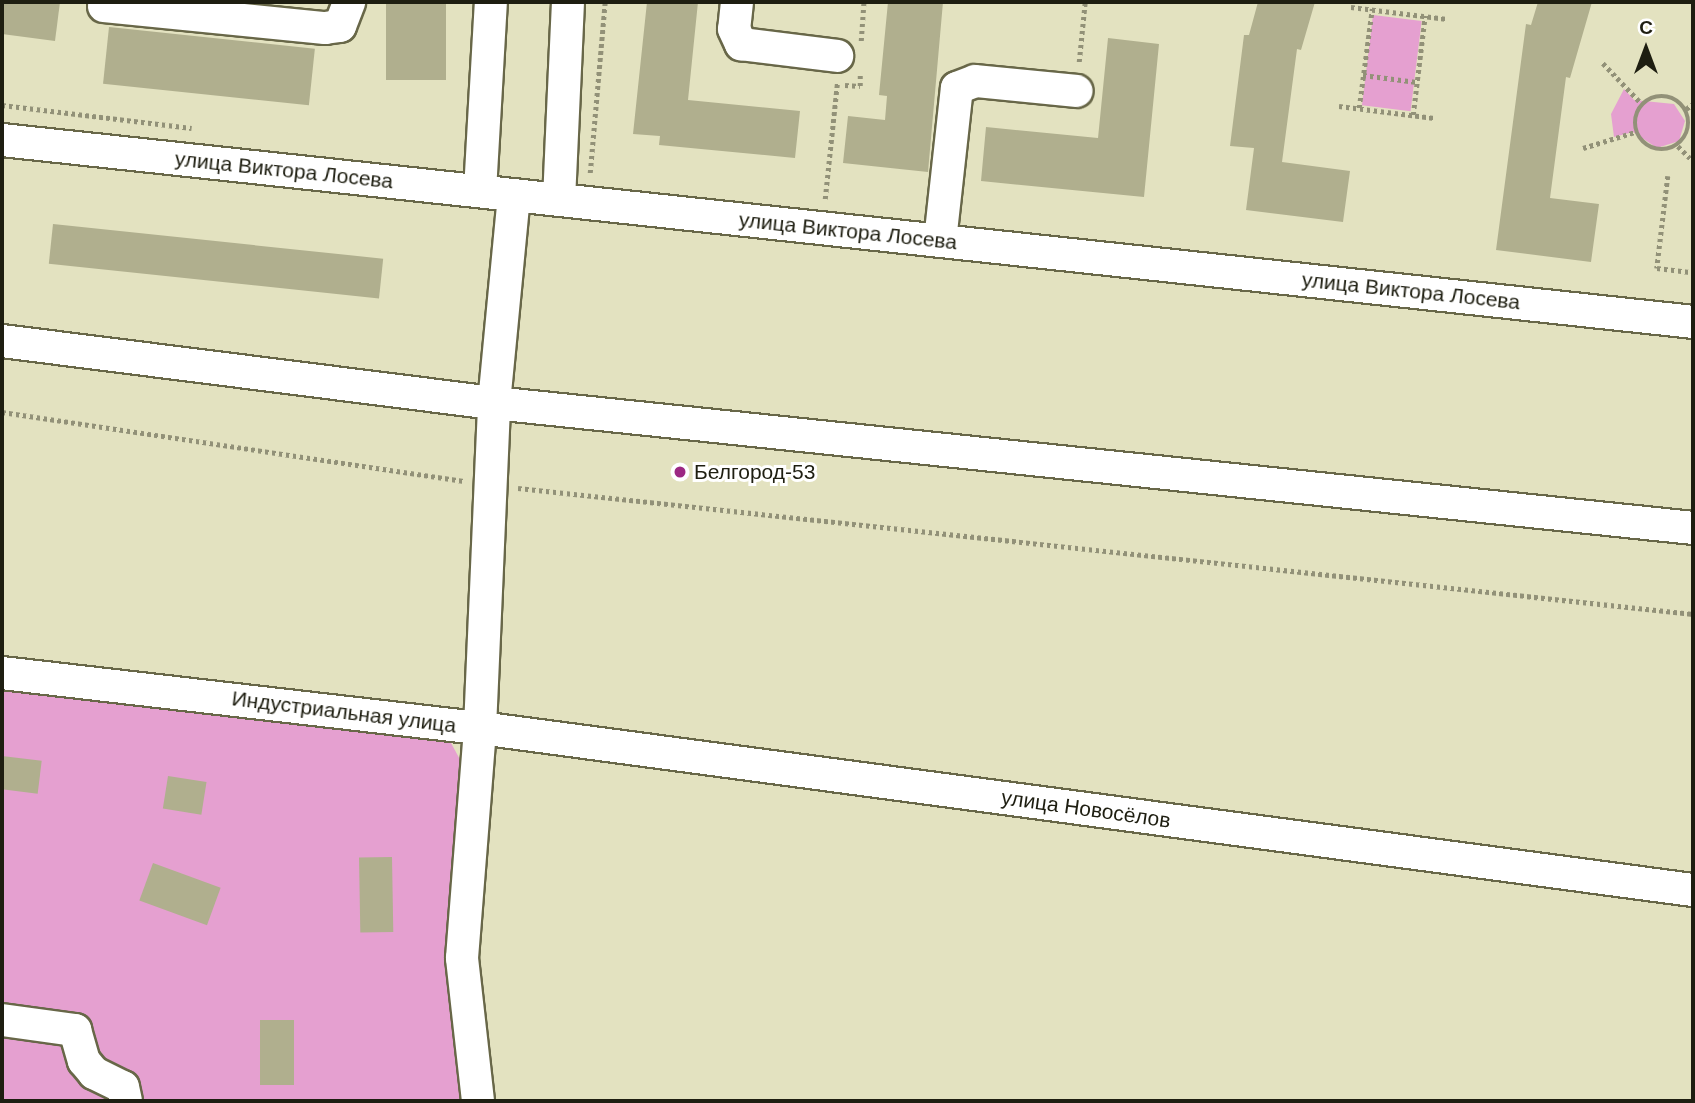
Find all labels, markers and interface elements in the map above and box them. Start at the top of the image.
north arrow [1611,14,1681,84]
text: С [1639,17,1653,38]
street label: улица Виктора Лосева [174,146,394,194]
street label: улица Виктора Лосева [738,207,958,255]
street label: улица Виктора Лосева [1301,267,1521,315]
place label: Белгород-53 [694,459,815,485]
marker: Белгород-53 [672,464,688,480]
street label: Индустриальная улица [230,686,458,738]
street label: улица Новосёлов [1000,785,1172,833]

